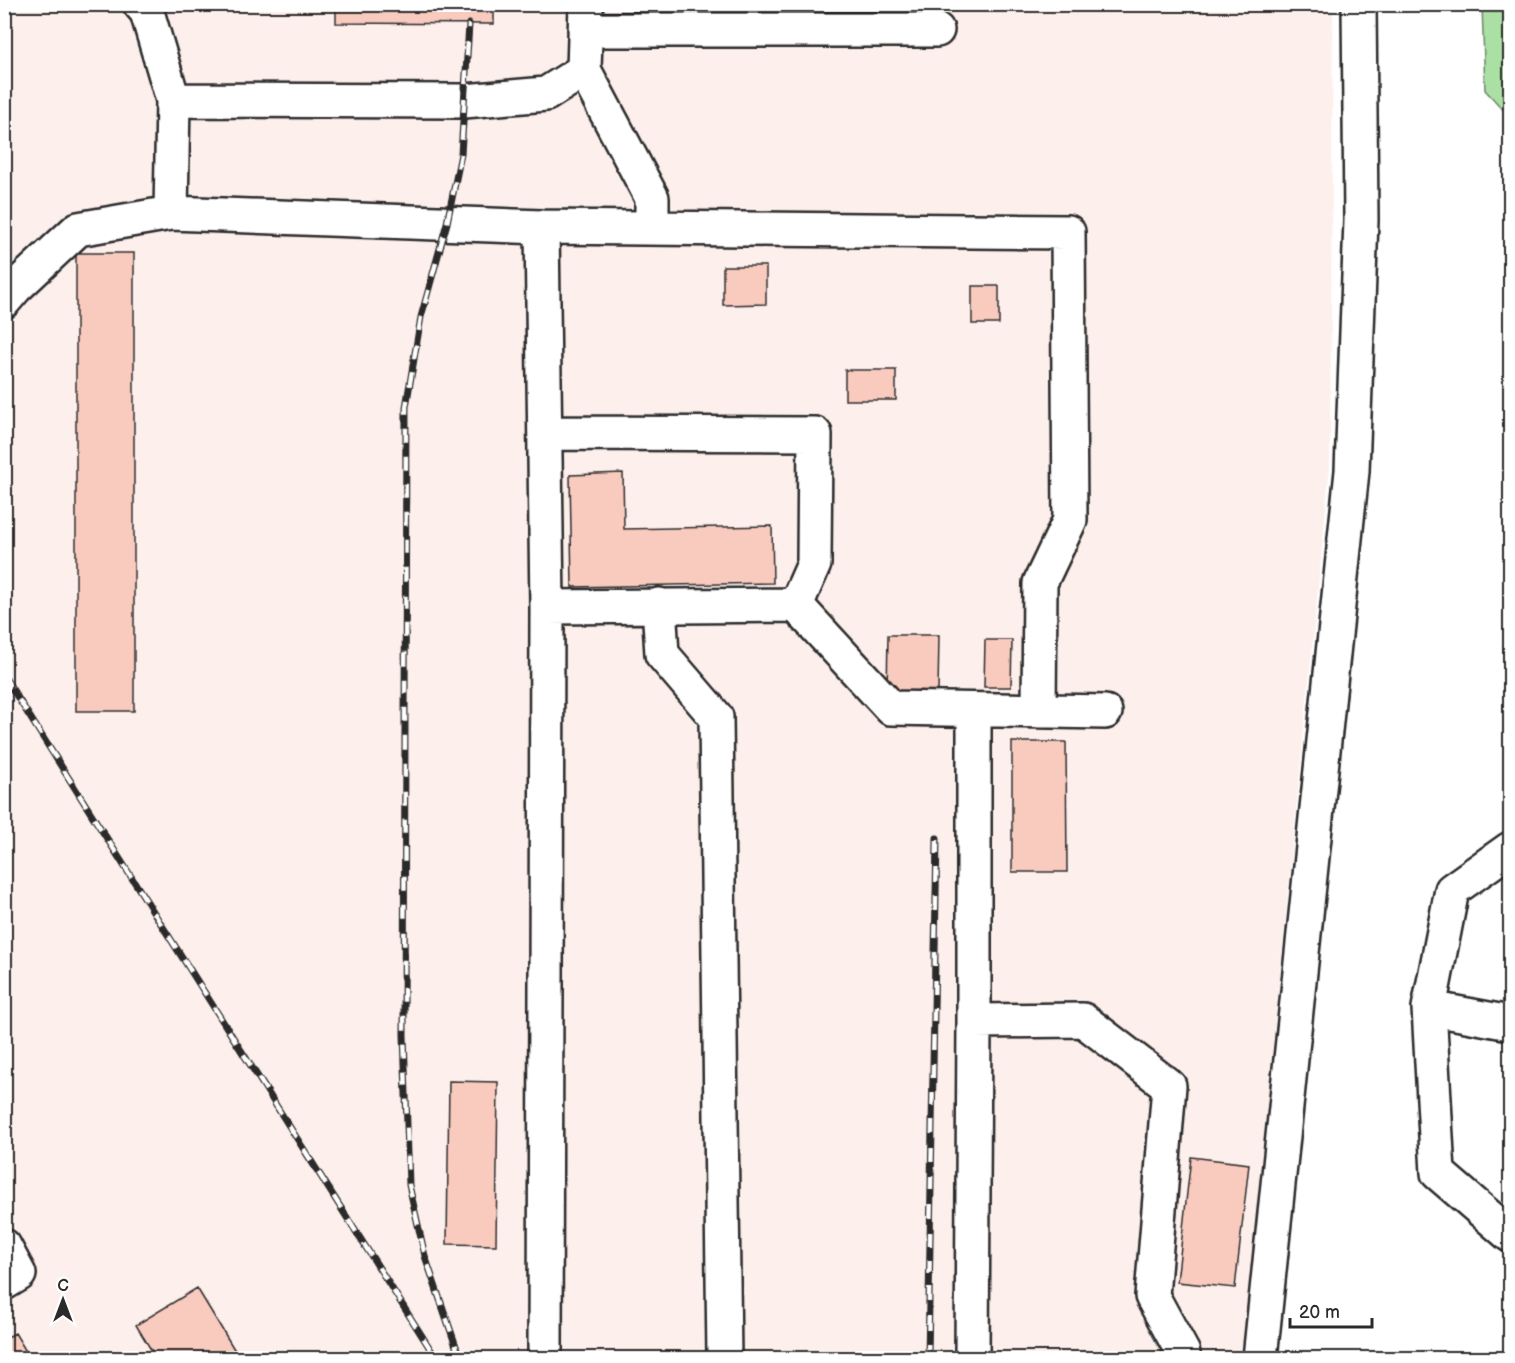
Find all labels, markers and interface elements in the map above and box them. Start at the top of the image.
north arrow [33,1270,93,1330]
text: С [57,1277,69,1296]
scale bar [1290,1291,1372,1329]
text: 20 m [1299,1302,1340,1323]

